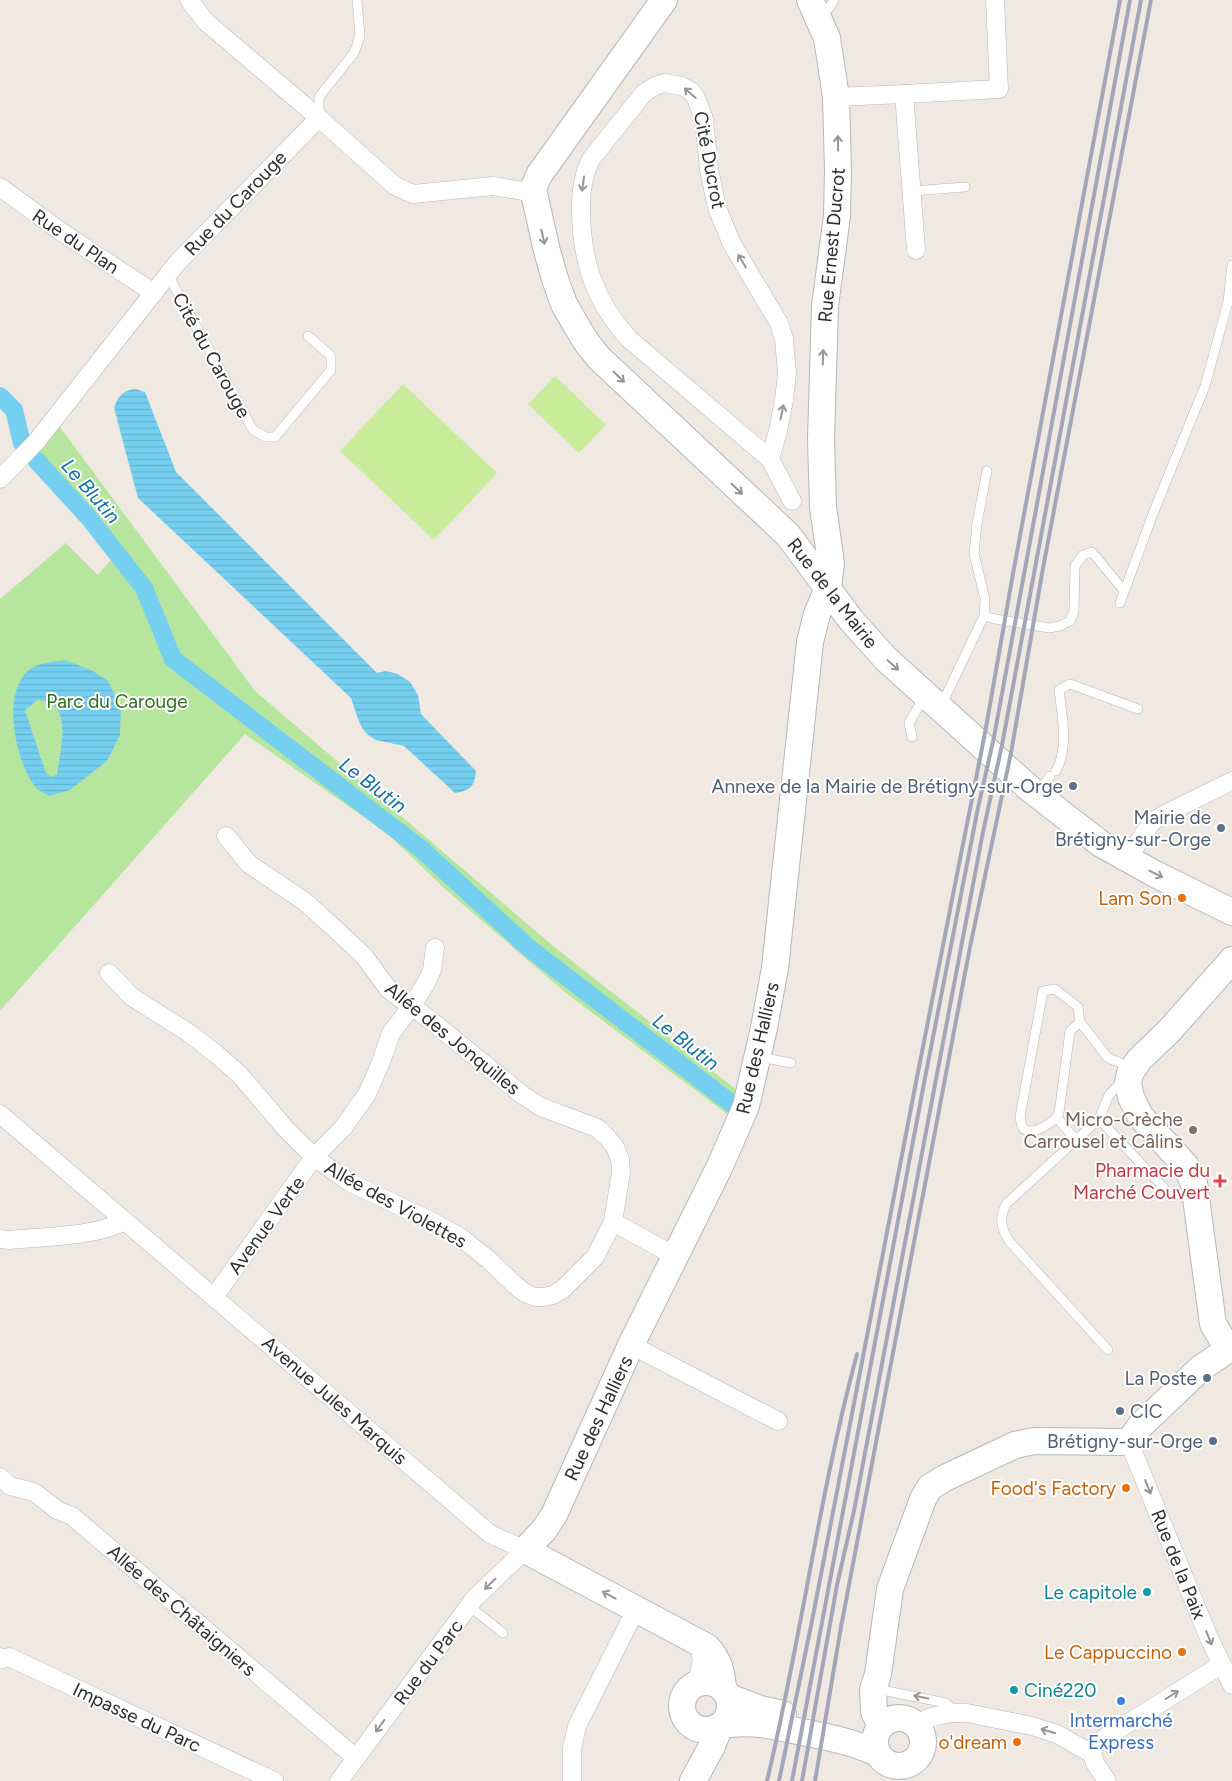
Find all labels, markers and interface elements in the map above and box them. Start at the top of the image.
one-way arrow [683,87,696,98]
street label: Cité Ducrot [689,109,730,211]
one-way arrow [833,135,843,152]
street label: Rue du Carouge [180,146,291,261]
street label: Rue Ernest Ducrot [813,167,850,324]
one-way arrow [578,176,588,192]
street label: Rue du Plan [28,204,123,279]
one-way arrow [539,228,548,244]
one-way arrow [737,254,746,269]
street label: Cité du Carouge [168,289,255,422]
one-way arrow [819,349,828,365]
one-way arrow [613,371,625,383]
one-way arrow [778,405,787,421]
water label: Le Blutin [56,454,126,528]
one-way arrow [731,483,743,495]
street label: Rue de la Mairie [782,534,883,653]
one-way arrow [886,659,899,671]
park label: Parc du Carouge [46,690,188,713]
water label: Le Blutin [335,752,411,818]
place label: Annexe de la Mairie de Brétigny-sur-Orge [712,775,1063,798]
marker: Annexe de la Mairie de Brétigny-sur-Orge [1067,780,1079,792]
place label: Mairie de Brétigny-sur-Orge [1055,806,1211,851]
marker: Mairie de Brétigny-sur-Orge [1215,822,1227,834]
one-way arrow [1148,870,1163,879]
place label: Lam Son [1098,887,1172,910]
marker: Lam Son [1176,892,1188,904]
street label: Allée des Jonquilles [381,977,525,1100]
street label: Rue des Halliers [731,980,784,1116]
water label: Le Blutin [648,1009,724,1075]
place label: Micro-Crèche Carrousel et Câlins [1023,1108,1183,1153]
marker: Micro-Crèche Carrousel et Câlins [1187,1124,1199,1136]
street label: Allée des Violettes [321,1156,471,1253]
place label: Pharmacie du Marché Couvert [1073,1159,1210,1204]
street label: Avenue Verte [223,1172,310,1279]
marker: Pharmacie du Marché Couvert [1214,1175,1226,1187]
street label: Avenue Jules Marquis [258,1331,412,1470]
street label: Rue des Halliers [560,1352,637,1484]
place label: La Poste [1125,1367,1197,1390]
marker: La Poste [1201,1372,1213,1384]
place label: CIC [1130,1400,1163,1423]
marker: CIC [1114,1405,1126,1417]
place label: Brétigny-sur-Orge [1047,1430,1203,1453]
marker: Brétigny-sur-Orge [1207,1435,1219,1447]
place label: Food's Factory [991,1477,1116,1500]
one-way arrow [1144,1479,1153,1494]
marker: Food's Factory [1120,1482,1132,1494]
street label: Rue de la Paix [1146,1506,1211,1622]
street label: Allée des Châtaigniers [103,1540,261,1681]
one-way arrow [483,1578,496,1590]
place label: Le capitole [1044,1581,1137,1604]
marker: Le capitole [1141,1586,1153,1598]
one-way arrow [602,1590,617,1599]
street label: Rue du Parc [389,1615,468,1710]
one-way arrow [1204,1630,1214,1645]
place label: Le Cappuccino [1044,1641,1172,1664]
marker: Le Cappuccino [1176,1646,1188,1658]
street label: Impasse du Parc [69,1678,204,1757]
place label: Ciné220 [1024,1679,1097,1702]
marker: Ciné220 [1008,1684,1020,1696]
one-way arrow [1165,1690,1179,1700]
one-way arrow [913,1692,929,1702]
marker: Intermarché Express [1115,1695,1127,1707]
place label: Intermarché Express [1069,1709,1173,1754]
one-way arrow [375,1719,385,1733]
one-way arrow [1041,1726,1057,1736]
place label: o'dream [938,1731,1007,1754]
marker: o'dream [1011,1736,1023,1748]

